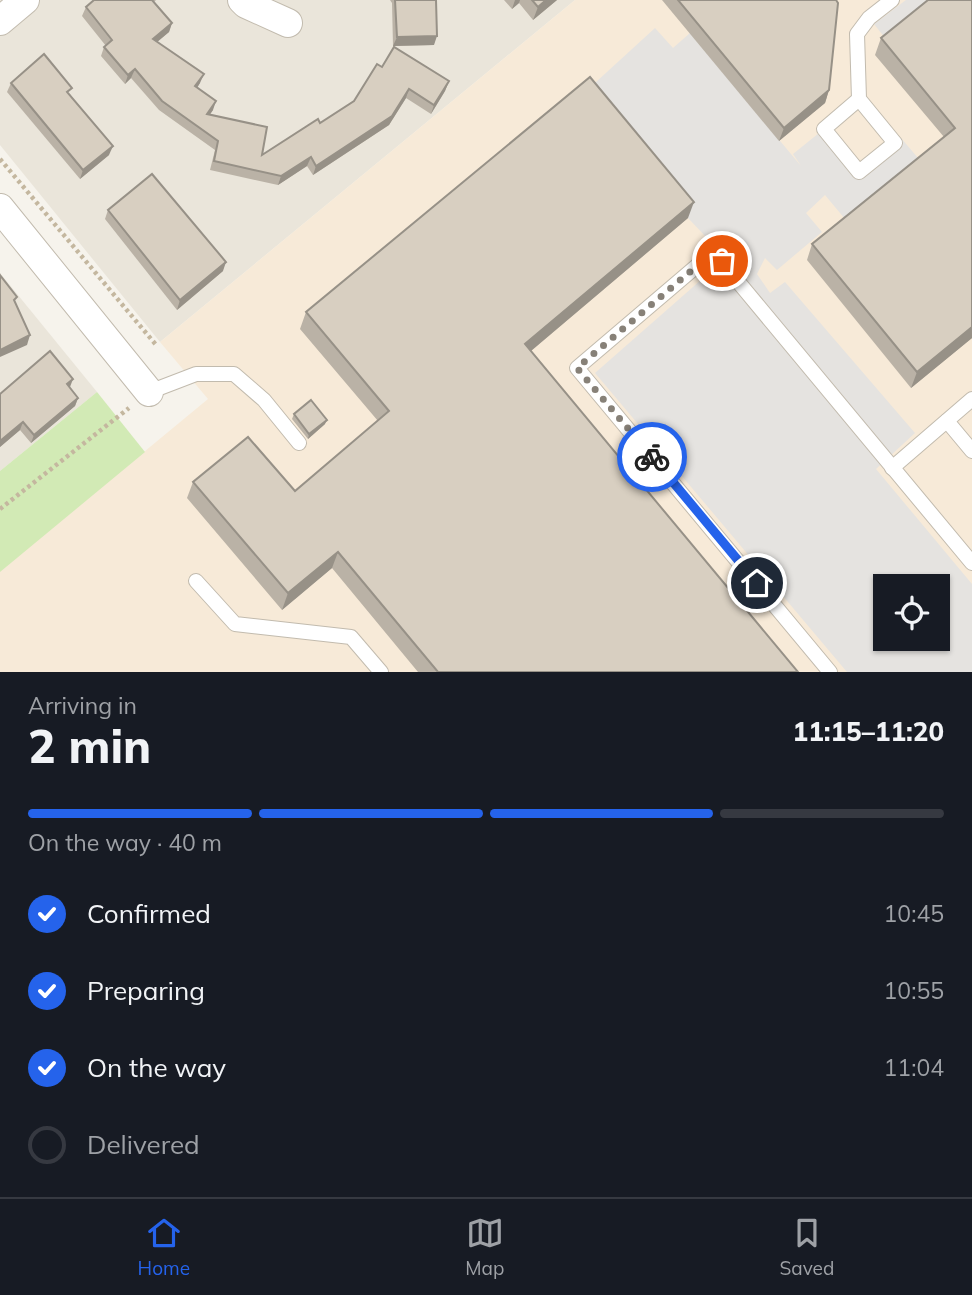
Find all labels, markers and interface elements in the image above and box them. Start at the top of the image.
pin [692,231,752,291]
icon: bag [703,242,741,280]
courier [617,422,687,492]
icon: bike [633,438,671,476]
pin [727,553,787,613]
icon: home [738,564,776,602]
map controls [873,574,950,651]
button: locate [873,574,950,651]
text: Arriving in [28,691,137,720]
text: 11:15–11:20 [793,715,944,748]
text: 2 min [28,717,151,775]
text: On the way · 40 m [28,828,222,857]
icon: check [28,895,66,933]
text: Confirmed [87,897,211,930]
text: 10:45 [884,899,944,928]
icon: check [28,972,66,1010]
text: Preparing [87,974,205,1007]
text: 10:55 [884,976,944,1005]
icon: check [28,1049,66,1087]
text: On the way [87,1051,226,1084]
text: 11:04 [884,1053,944,1082]
text: Delivered [87,1128,200,1161]
tab: Home [138,1214,190,1280]
tab: Map [465,1214,504,1280]
tab: Saved [780,1214,834,1280]

